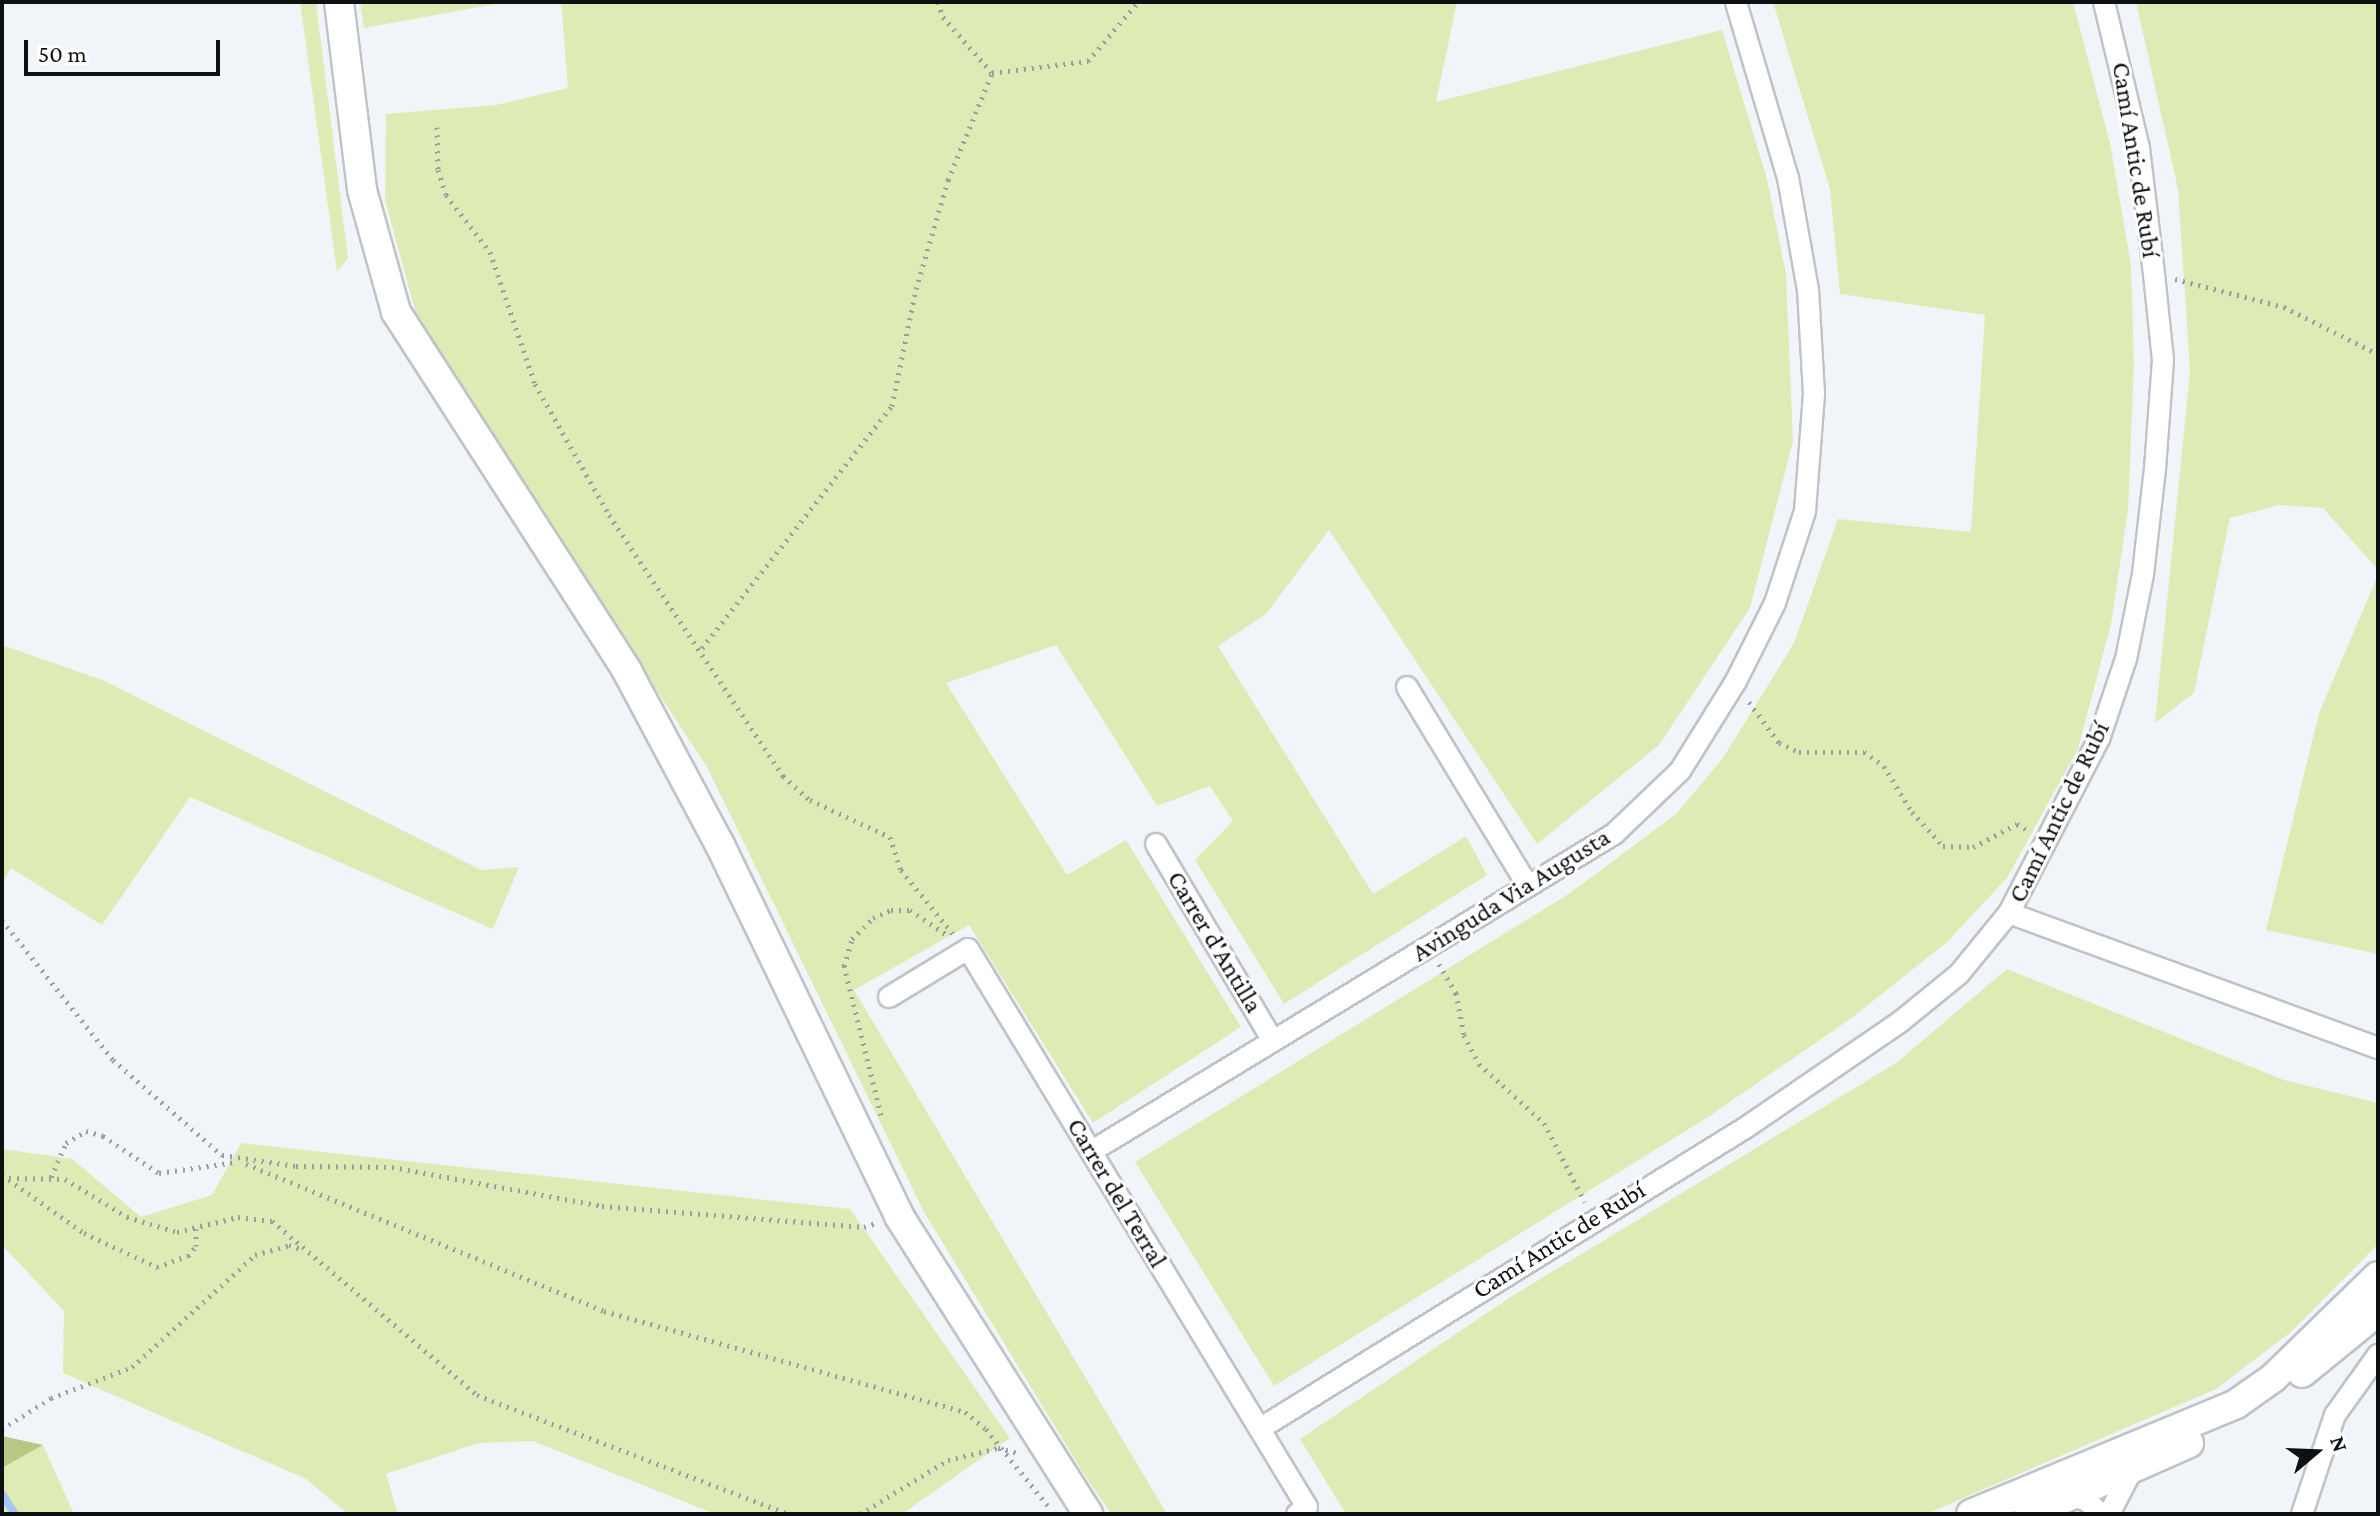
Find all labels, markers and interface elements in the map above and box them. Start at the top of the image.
scale bar [28,24,224,74]
text: 50 m [38,40,87,67]
street label: Camí Antic de Rubí [2105,60,2167,260]
street label: Camí Antic de Rubí [2002,716,2116,908]
street label: Avinguda Via Augusta [1406,821,1616,969]
street label: Carrer d'Antilla [1160,865,1270,1019]
street label: Carrer del Terral [1060,1113,1174,1273]
street label: Camí Antic de Rubí [1467,1174,1651,1306]
north arrow [2276,1412,2356,1492]
text: N [2325,1433,2353,1455]

